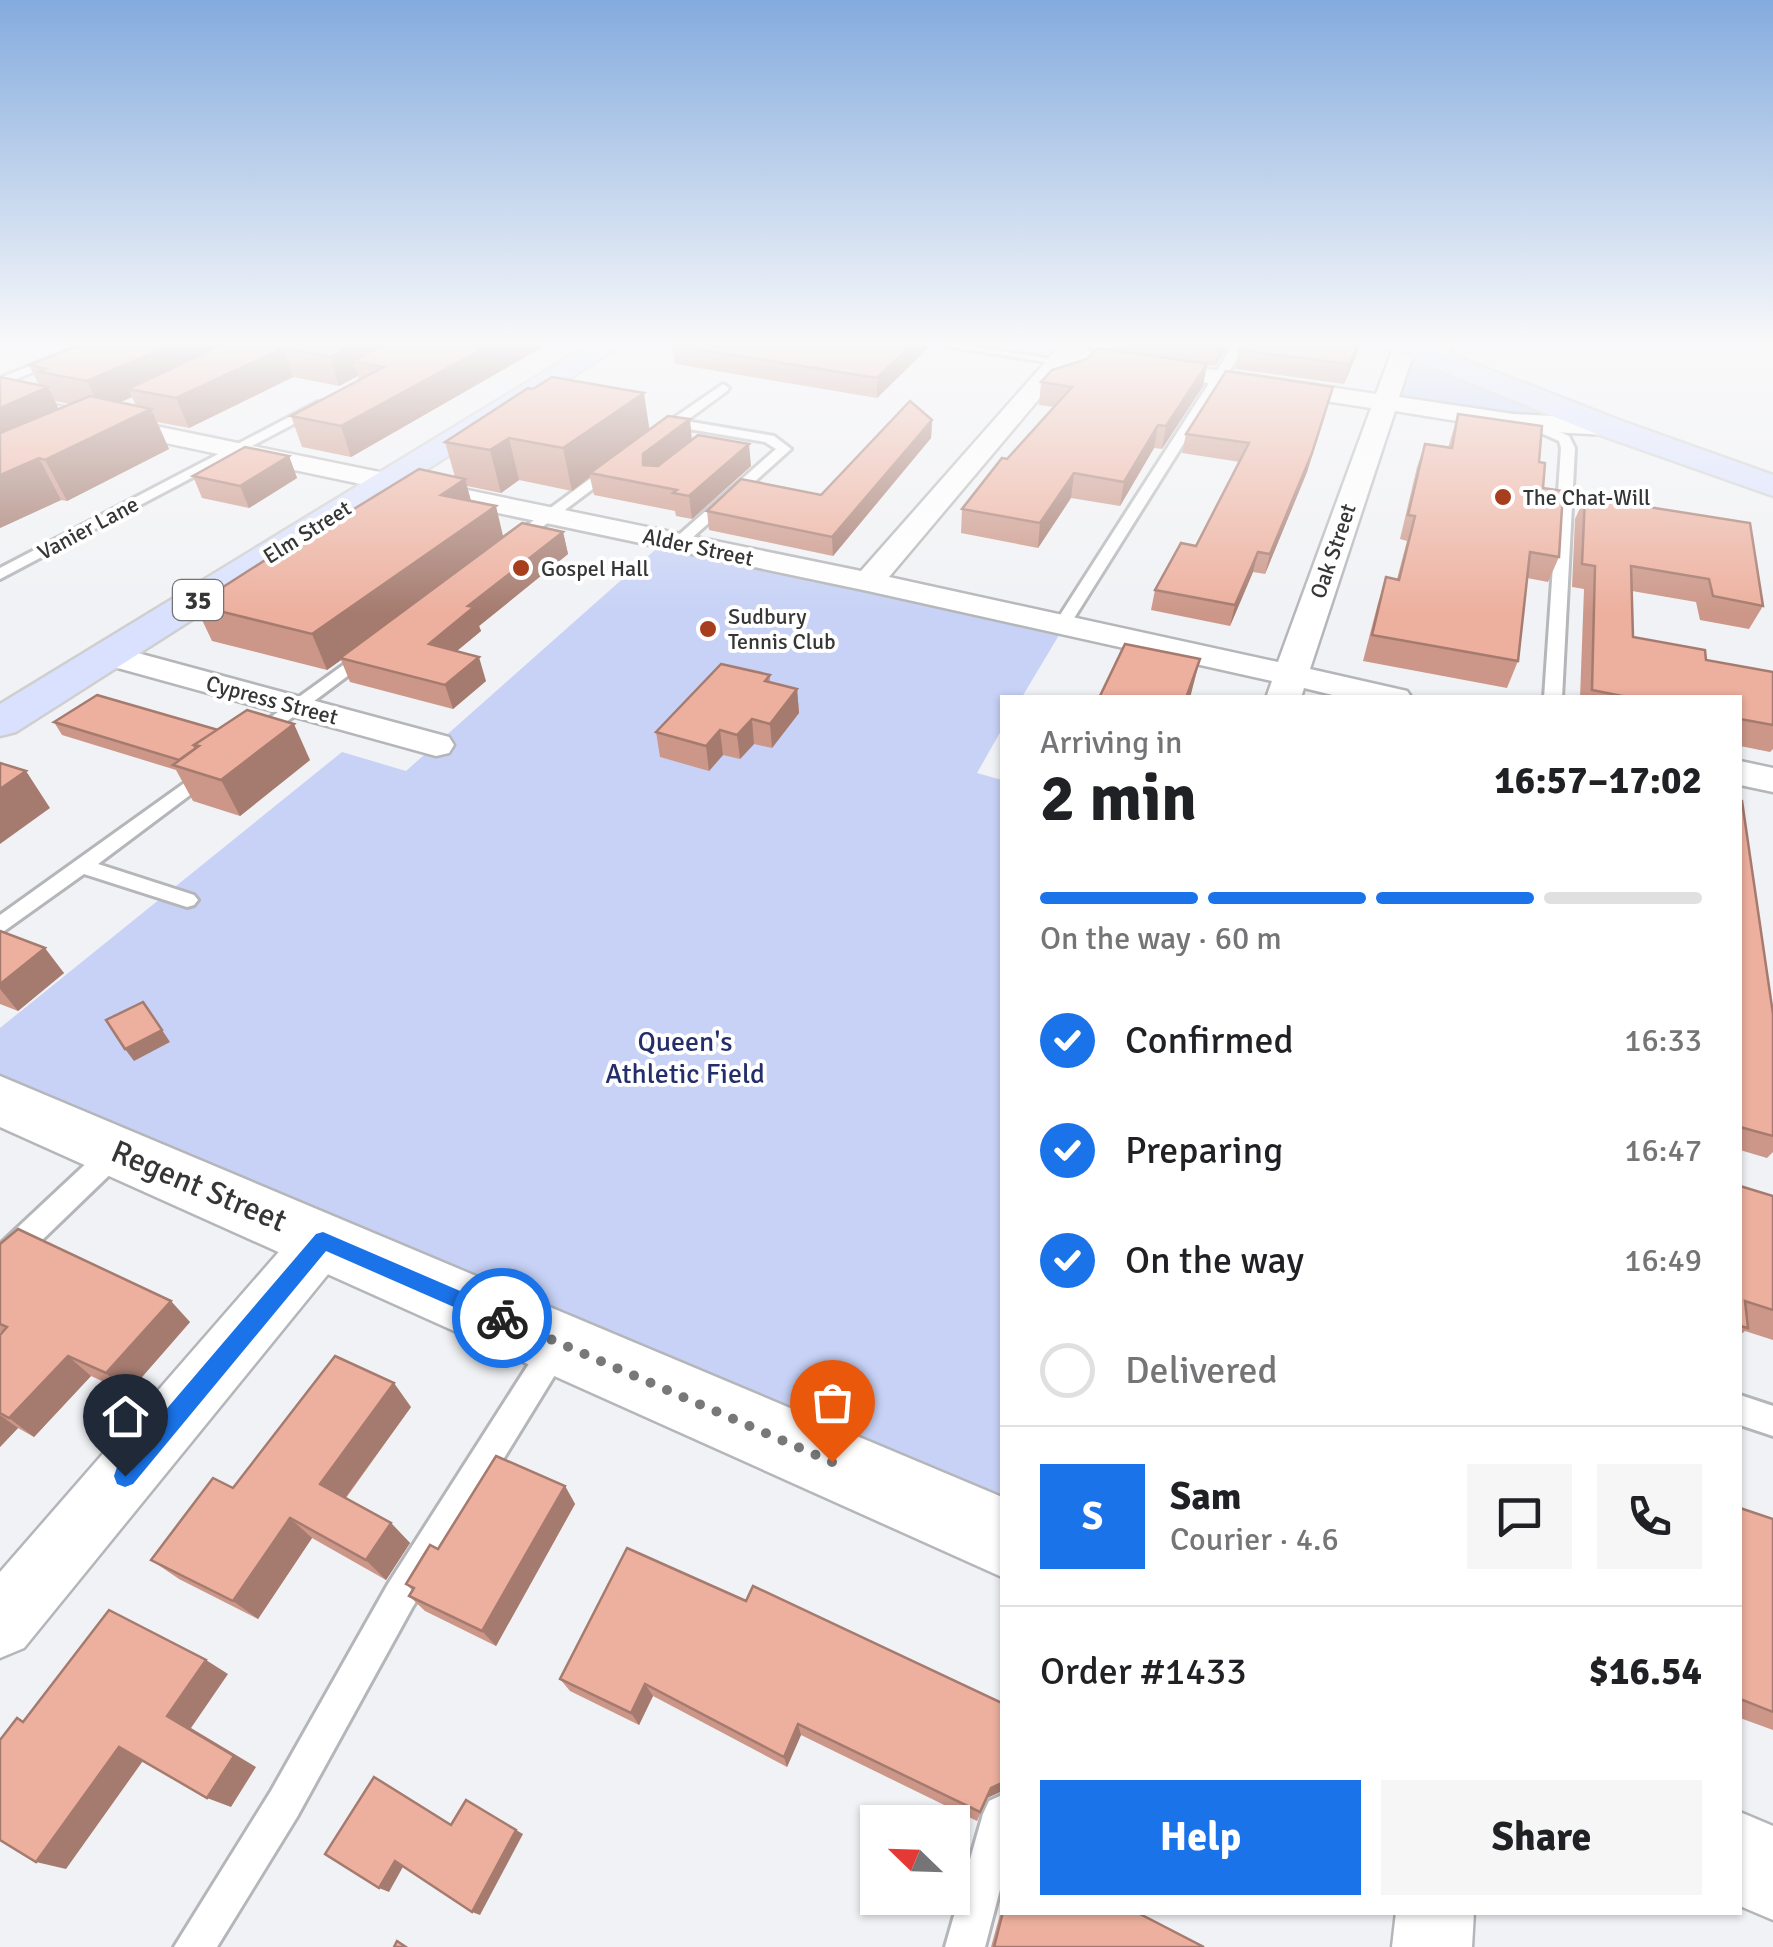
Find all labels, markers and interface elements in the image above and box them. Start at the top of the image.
place label: The Chat-Will [1523,484,1651,511]
marker: The Chat-Will [1492,486,1514,508]
street label: Vanier Lane [33,490,143,566]
street label: Elm Street [258,494,356,570]
street label: Oak Street [1304,500,1362,602]
street label: Alder Street [640,522,756,572]
place label: Gospel Hall [541,555,649,582]
marker: Gospel Hall [510,557,532,579]
road number: 35 [173,580,223,620]
place label: Sudbury Tennis Club [728,603,836,655]
marker: Sudbury Tennis Club [697,618,719,640]
street label: Cypress Street [203,669,341,731]
text: Arriving in [1040,723,1182,762]
text: 16:57–17:02 [1494,757,1702,804]
text: 2 min [1040,759,1197,839]
text: On the way · 60 m [1040,919,1282,958]
icon: check [1040,1013,1095,1068]
text: Confirmed [1125,1017,1294,1064]
text: 16:33 [1624,1021,1702,1060]
park label: Queen's Athletic Field [605,1025,765,1091]
icon: check [1040,1123,1095,1178]
text: Preparing [1125,1127,1283,1174]
text: 16:47 [1624,1131,1702,1170]
street label: Regent Street [105,1132,293,1240]
icon: check [1040,1233,1095,1288]
text: On the way [1125,1237,1304,1284]
text: 16:49 [1624,1241,1702,1280]
courier [452,1268,552,1368]
icon: bike [475,1291,530,1346]
text: Delivered [1125,1347,1278,1394]
pin [790,1360,875,1463]
pin [83,1374,168,1477]
icon: bag [805,1375,860,1430]
icon: home [98,1389,153,1444]
button: chat [1467,1464,1572,1569]
button: phone [1597,1464,1702,1569]
text: Sam [1170,1473,1241,1520]
text: S [1082,1493,1103,1540]
text: Courier · 4.6 [1170,1520,1339,1559]
text: Order #1433 [1040,1648,1247,1695]
text: $16.54 [1589,1648,1702,1695]
button: Help [1040,1780,1361,1895]
button: Share [1381,1780,1702,1895]
north arrow [860,1805,970,1915]
map controls [860,1805,970,1915]

